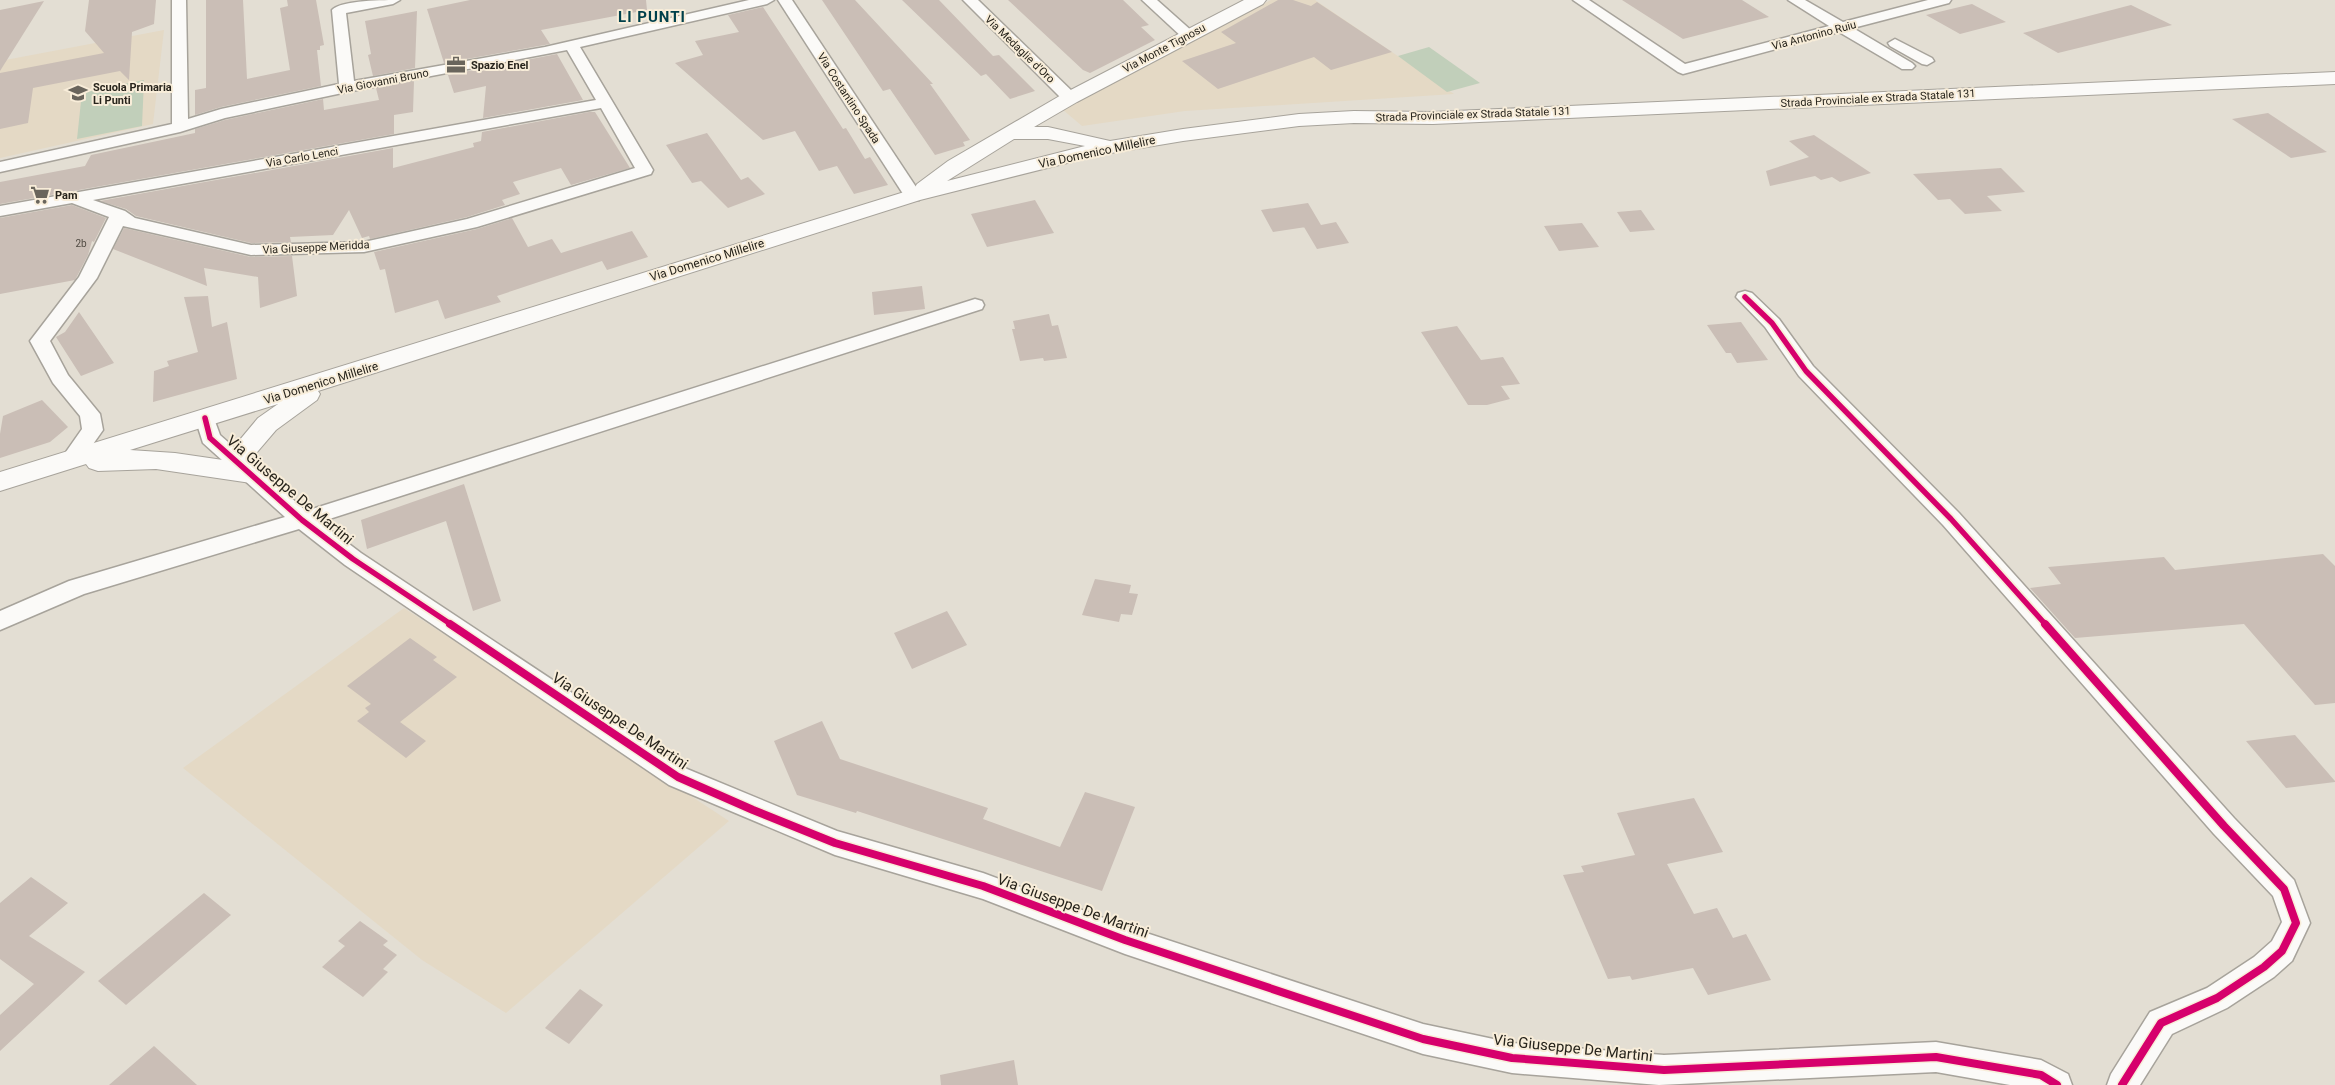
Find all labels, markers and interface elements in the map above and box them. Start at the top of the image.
district label: LI PUNTI [618,8,686,26]
street label: Via Medaglie d'Oro [982,13,1057,86]
street label: Via Antonino Ruiu [1771,18,1858,53]
street label: Via Monte Tignosu [1121,21,1208,76]
street label: Via Costantino Spada [814,51,883,146]
office icon: Spazio Enel [445,54,467,76]
place label: Spazio Enel [471,59,529,72]
street label: Via Giovanni Bruno [336,66,430,97]
place label: Scuola Primaria Li Punti [93,81,172,107]
school or university icon: Scuola Primaria Li Punti [67,82,89,104]
street label: Strada Provinciale ex Strada Statale 131 [1780,87,1976,110]
street label: Strada Provinciale ex Strada Statale 131 [1375,105,1571,124]
street label: Via Domenico Millelire [1037,133,1157,171]
street label: Via Carlo Lenci [265,145,339,170]
supermarket icon: Pam [29,184,51,206]
place label: Pam [55,189,77,202]
street label: Via Domenico Millelire [648,236,766,284]
house number: 2b [75,238,87,249]
street label: Via Giuseppe Meridda [262,238,370,257]
street label: Via Domenico Millelire [262,359,380,407]
street label: Via Giuseppe De Martini [223,432,357,548]
street label: Via Giuseppe De Martini [549,669,691,773]
street label: Via Giuseppe De Martini [995,870,1151,942]
street label: Via Giuseppe De Martini [1492,1031,1654,1065]

